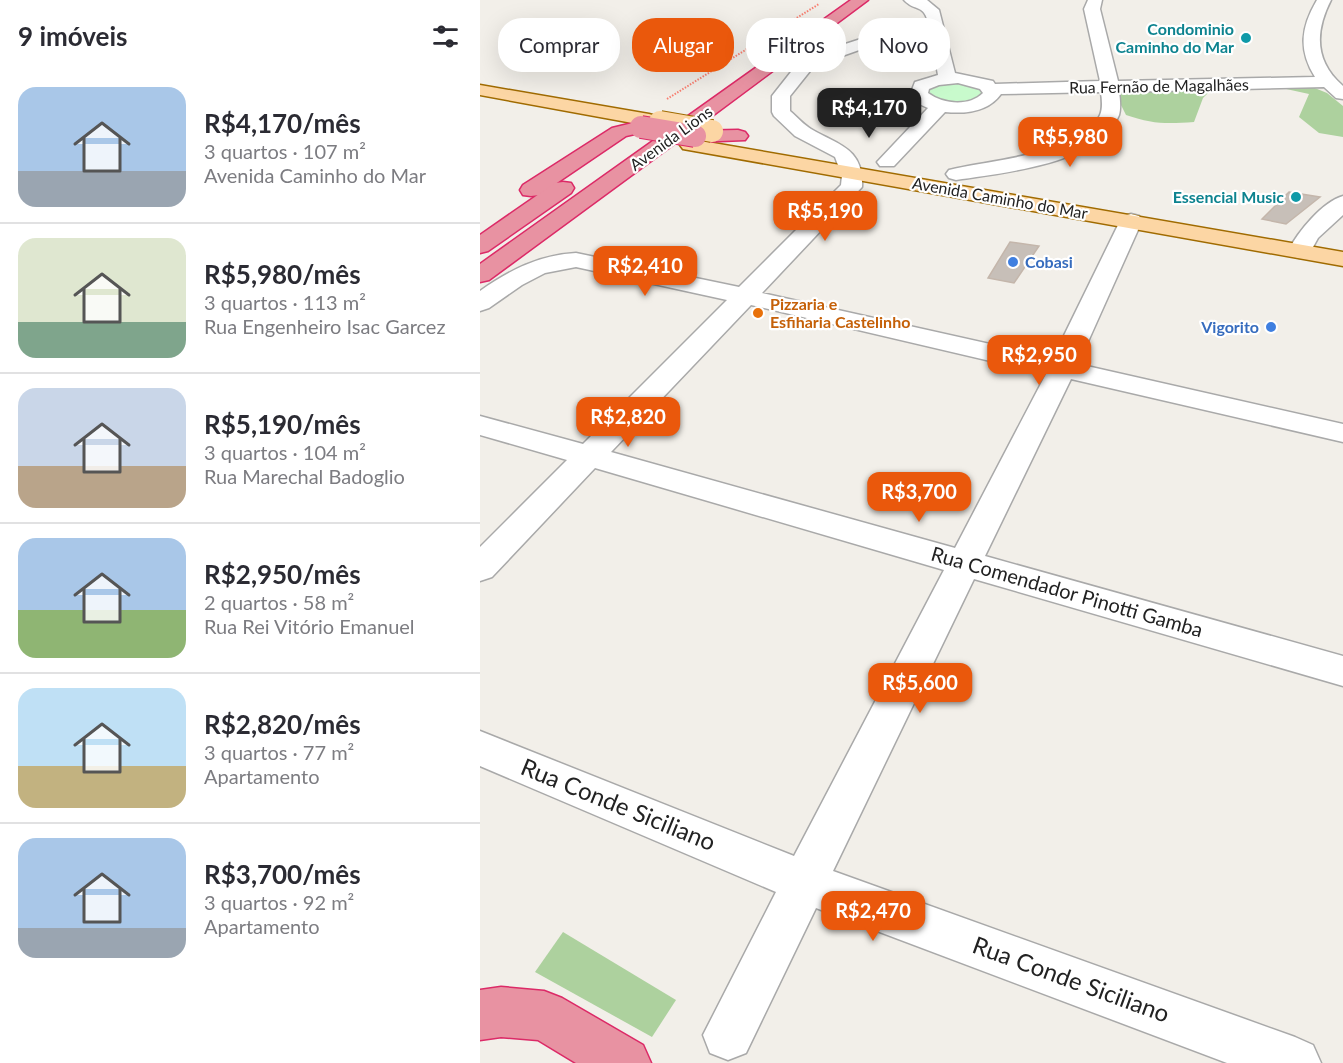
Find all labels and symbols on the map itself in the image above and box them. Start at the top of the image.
place label: Condominio Caminho do Mar [1116,19,1234,56]
marker: Condominio Caminho do Mar [1239,31,1253,45]
street label: Rua Fernão de Magalhães [1069,74,1249,97]
pin: R$4,170 [814,88,924,139]
street label: Avenida Lions [626,101,716,174]
pin: R$5,980 [1015,117,1125,168]
street label: Avenida Caminho do Mar [911,173,1089,222]
place label: Essencial Music [1173,187,1284,206]
marker: Essencial Music [1289,190,1303,204]
pin: R$5,190 [770,191,880,242]
pin: R$2,410 [590,246,700,297]
place label: Cobasi [1025,252,1073,271]
marker: Cobasi [1006,255,1020,269]
place label: Pizzaria e Esfiharia Castelinho [770,294,910,331]
marker: Pizzaria e Esfiharia Castelinho [751,306,765,320]
place label: Vigorito [1200,317,1259,336]
marker: Vigorito [1264,320,1278,334]
pin: R$2,950 [984,335,1094,386]
pin: R$2,820 [573,397,683,448]
pin: R$3,700 [864,472,974,523]
street label: Rua Comendador Pinotti Gamba [929,541,1206,641]
pin: R$5,600 [865,663,975,714]
street label: Rua Conde Siciliano [517,751,720,856]
pin: R$2,470 [818,891,928,942]
street label: Rua Conde Siciliano [969,930,1174,1028]

